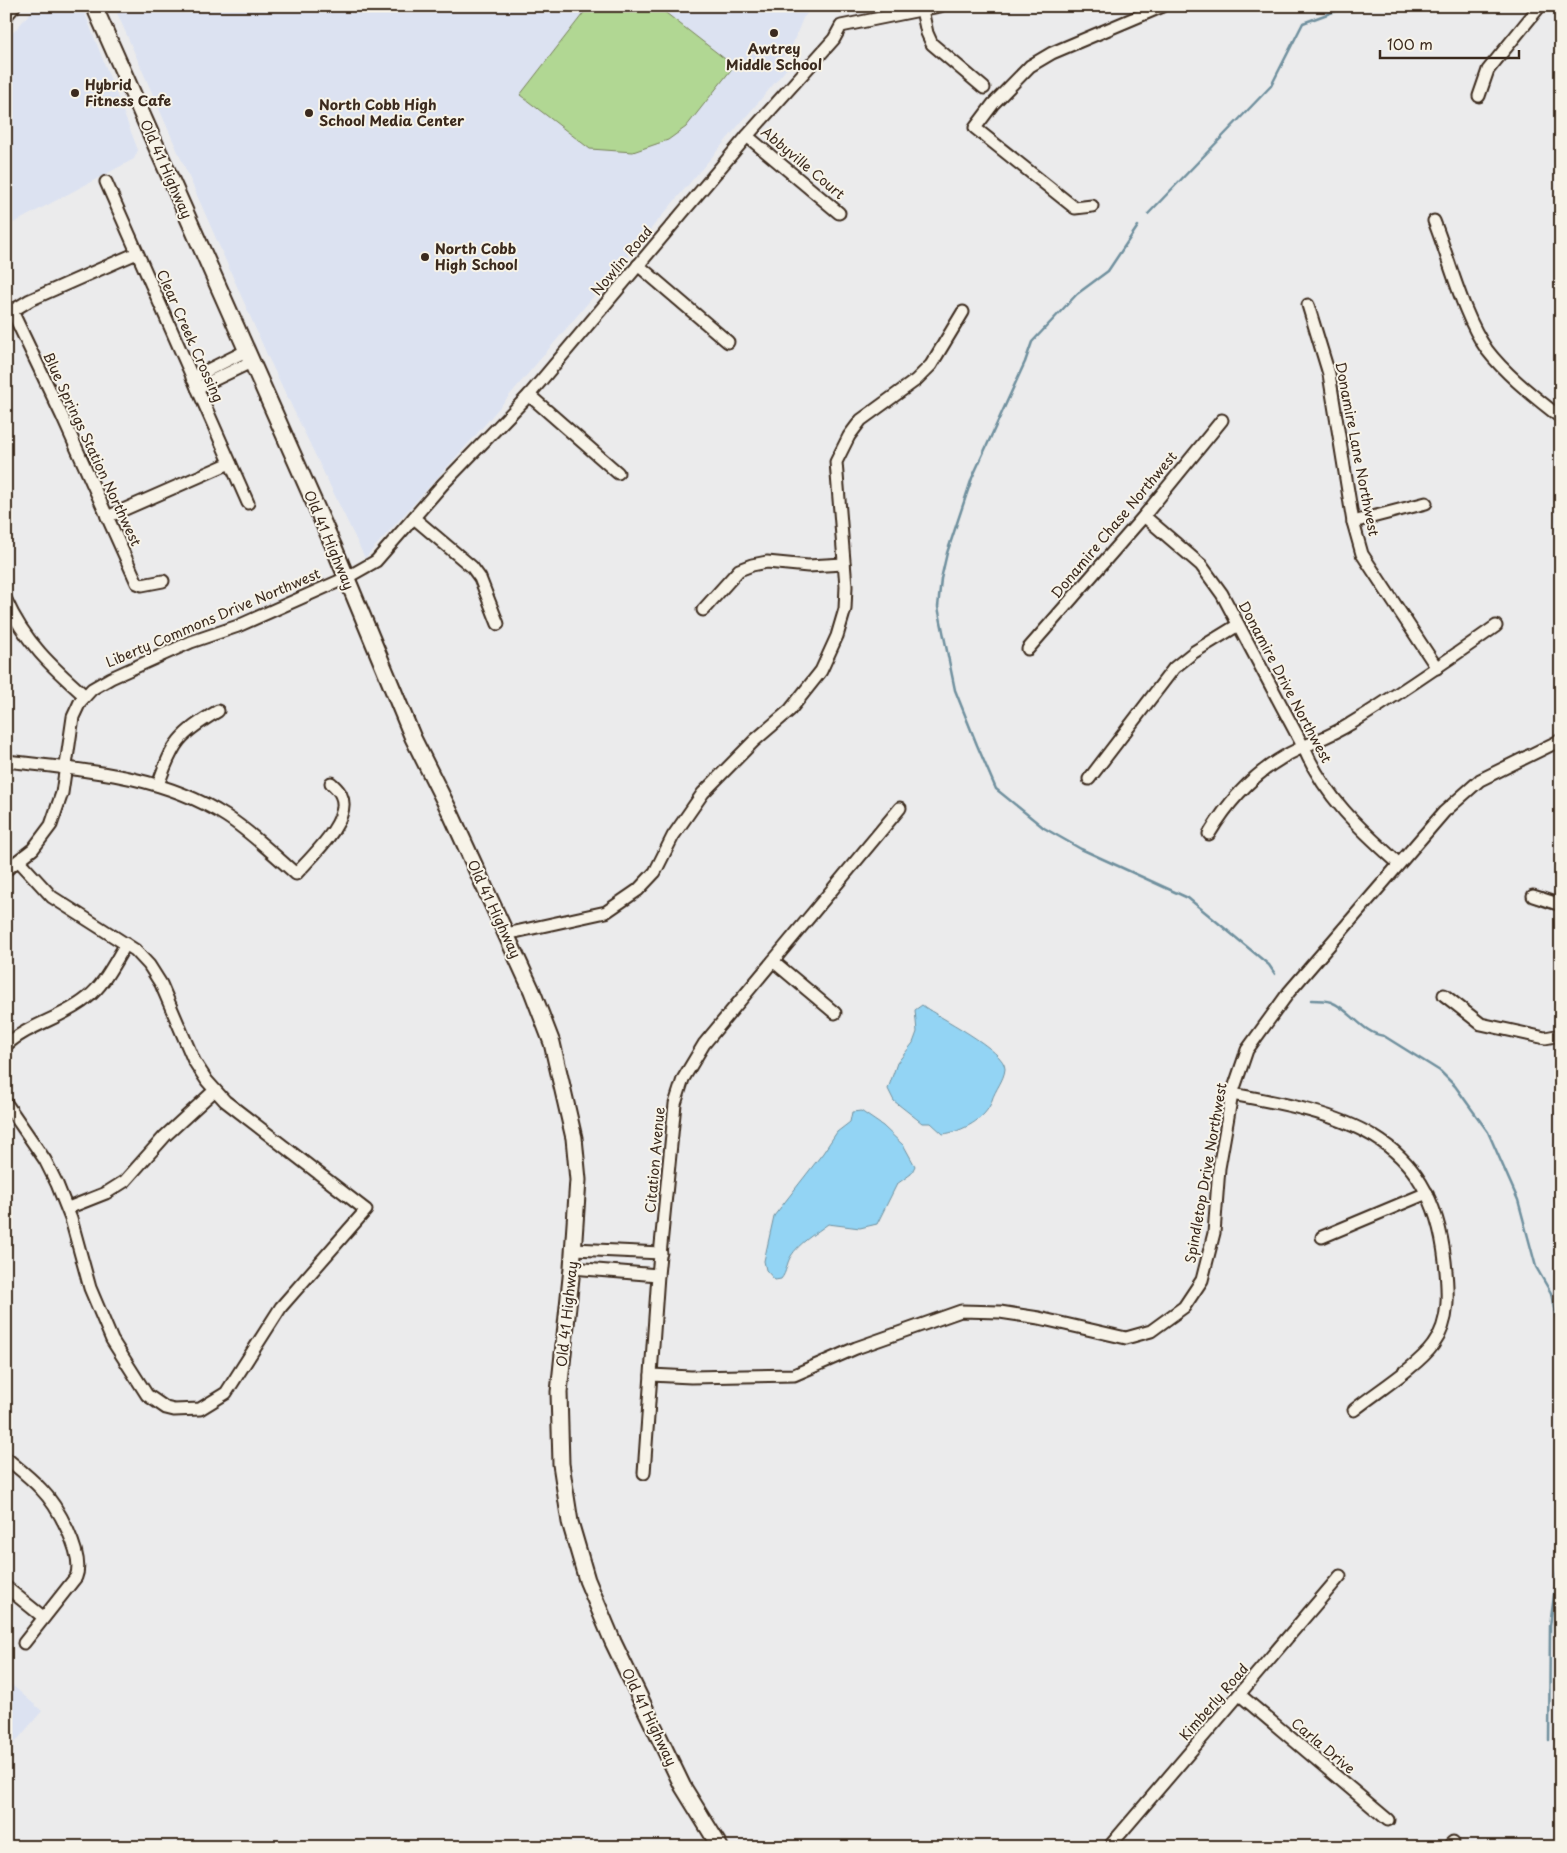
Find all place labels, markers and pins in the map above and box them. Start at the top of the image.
marker: Awtrey Middle School [768,27,780,39]
place label: Awtrey Middle School [726,38,822,75]
place label: Hybrid Fitness Cafe [85,74,172,111]
marker: Hybrid Fitness Cafe [69,87,81,99]
place label: North Cobb High School Media Center [319,94,465,131]
marker: North Cobb High School Media Center [303,107,315,119]
place label: North Cobb High School [435,238,518,275]
marker: North Cobb High School [419,251,431,263]

